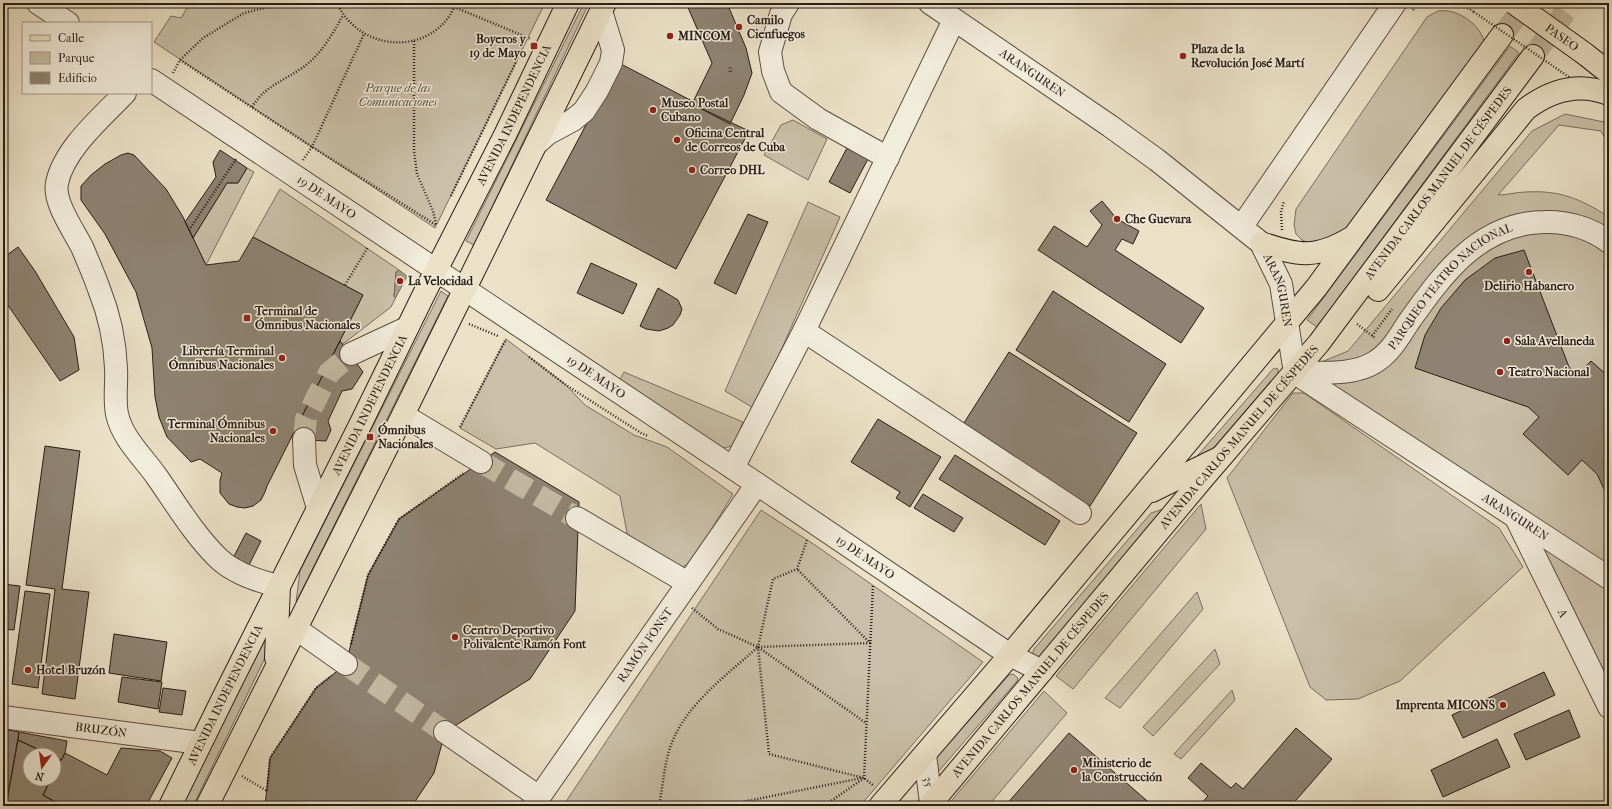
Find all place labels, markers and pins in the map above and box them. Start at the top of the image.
place label: Camilo Cienfuegos [747,13,806,42]
marker: Camilo Cienfuegos [734,22,744,32]
place label: MINCOM [677,29,731,43]
marker: MINCOM [665,31,675,41]
place label: Boyeros y 19 de Mayo [469,32,527,61]
marker: Boyeros y 19 de Mayo [529,41,539,51]
place label: Plaza de la Revolución José Martí [1191,42,1305,71]
marker: Plaza de la Revolución José Martí [1178,51,1188,61]
place label: Museo Postal Cubano [660,96,729,124]
marker: Museo Postal Cubano [648,105,658,115]
place label: Oficina Central de Correos de Cuba [685,126,785,154]
marker: Oficina Central de Correos de Cuba [672,135,682,145]
place label: Correo DHL [700,163,765,177]
marker: Correo DHL [687,165,697,175]
place label: Che Guevara [1125,212,1192,226]
marker: Che Guevara [1112,214,1122,224]
marker: Delirio Habanero [1524,267,1534,277]
place label: La Velocidad [408,274,474,288]
marker: La Velocidad [395,276,405,286]
place label: Delirio Habanero [1484,279,1574,293]
place label: Terminal de Ómnibus Nacionales [254,304,361,332]
marker: Terminal de Ómnibus Nacionales [242,313,252,323]
place label: Sala Avellaneda [1515,334,1595,348]
marker: Sala Avellaneda [1502,336,1512,346]
place label: Librería Terminal Ómnibus Nacionales [169,344,275,372]
marker: Librería Terminal Ómnibus Nacionales [277,353,287,363]
place label: Teatro Nacional [1507,365,1590,379]
marker: Teatro Nacional [1495,367,1505,377]
place label: Terminal Ómnibus Nacionales [167,416,266,445]
place label: Ómnibus Nacionales [378,422,434,451]
marker: Terminal Ómnibus Nacionales [268,426,278,436]
marker: Ómnibus Nacionales [365,432,375,442]
place label: Centro Deportivo Polivalente Ramón Font [463,623,587,651]
marker: Centro Deportivo Polivalente Ramón Font [450,632,460,642]
place label: Hotel Bruzón [36,663,106,677]
marker: Hotel Bruzón [23,665,33,675]
place label: Imprenta MICONS [1395,698,1495,713]
marker: Imprenta MICONS [1498,700,1508,710]
place label: Ministerio de la Construcción [1081,756,1163,784]
marker: Ministerio de la Construcción [1069,765,1079,775]

